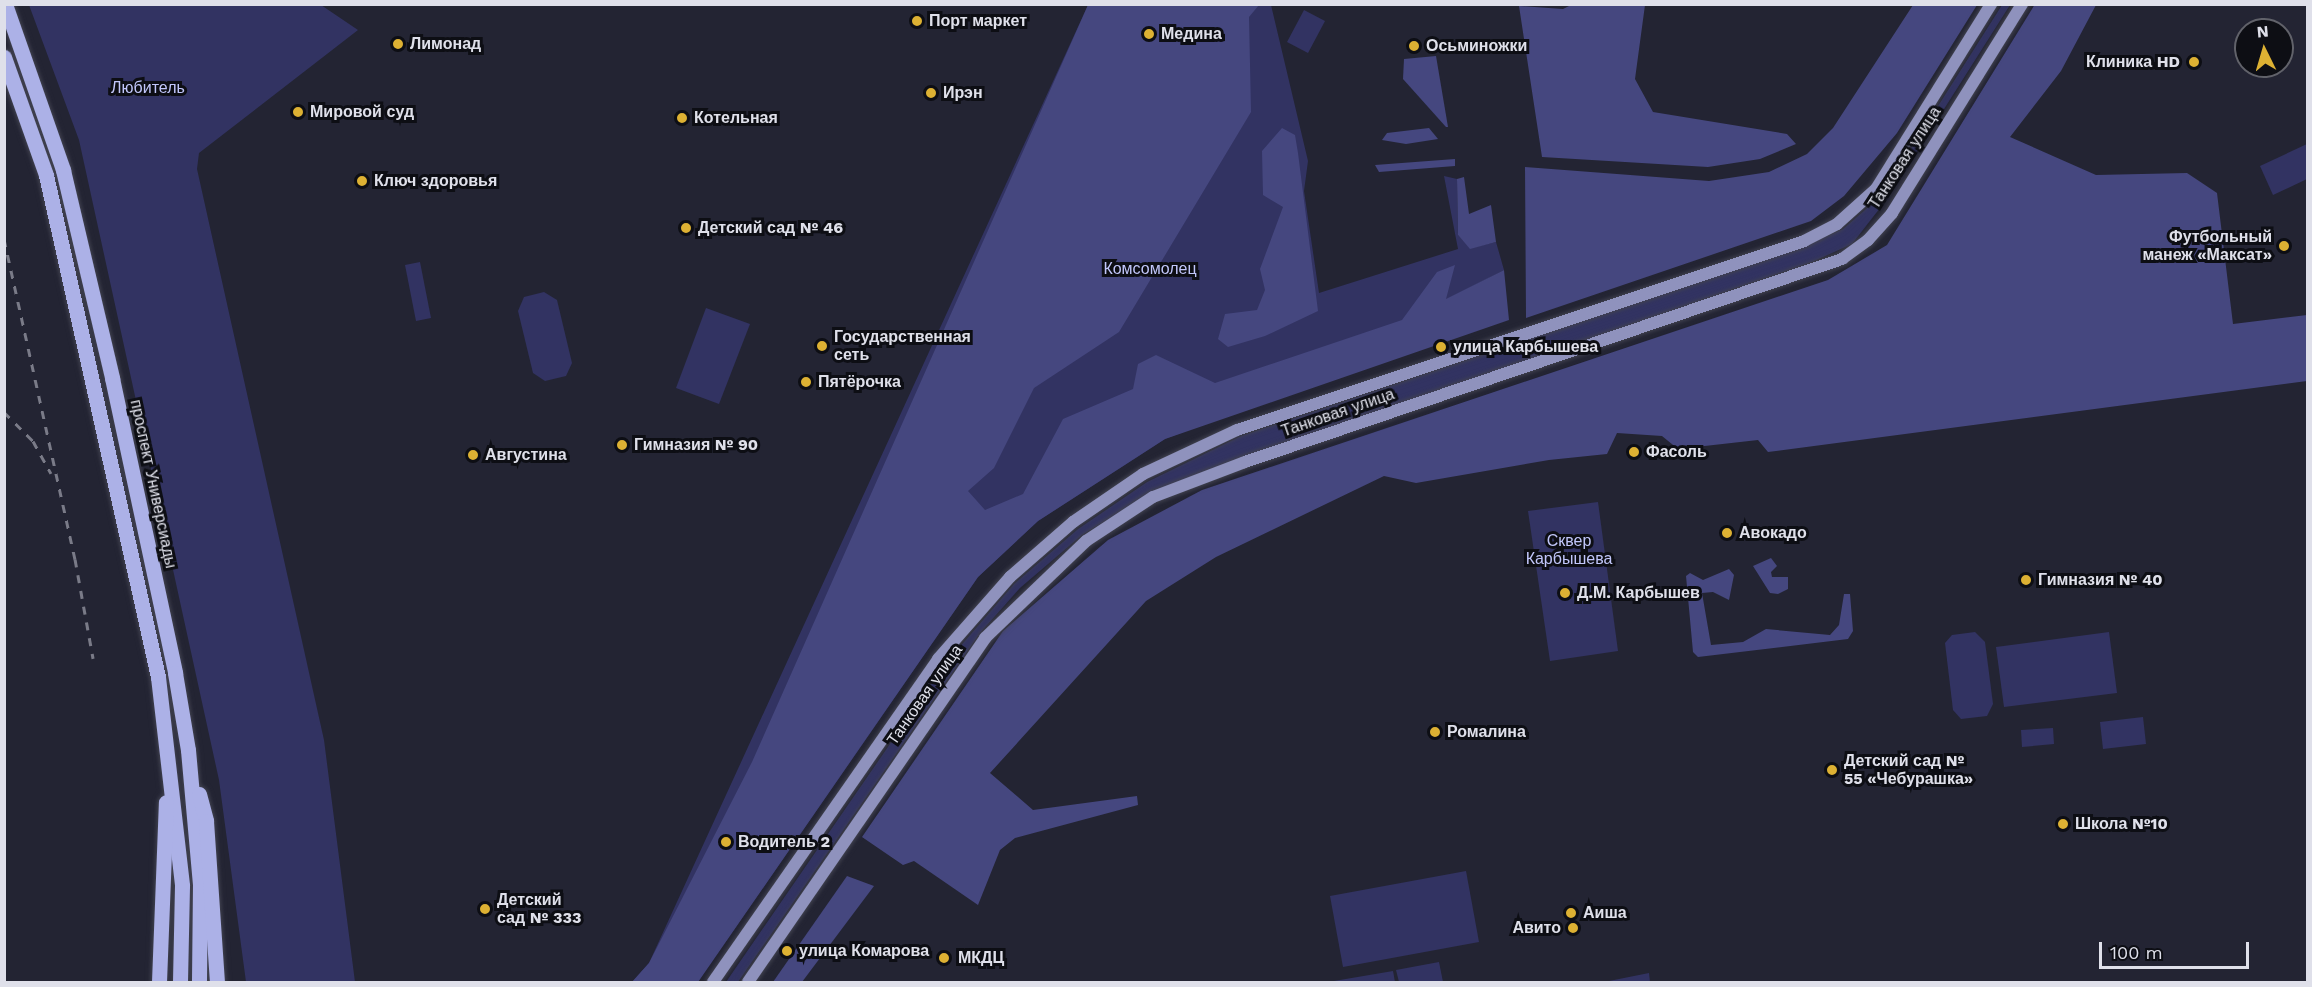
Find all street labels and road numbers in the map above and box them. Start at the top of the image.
street label: Танковая улица [1865,103,1945,213]
street label: Танковая улица [1279,385,1397,441]
street label: проспект Универсиады [126,398,180,570]
street label: Танковая улица [883,641,967,749]

